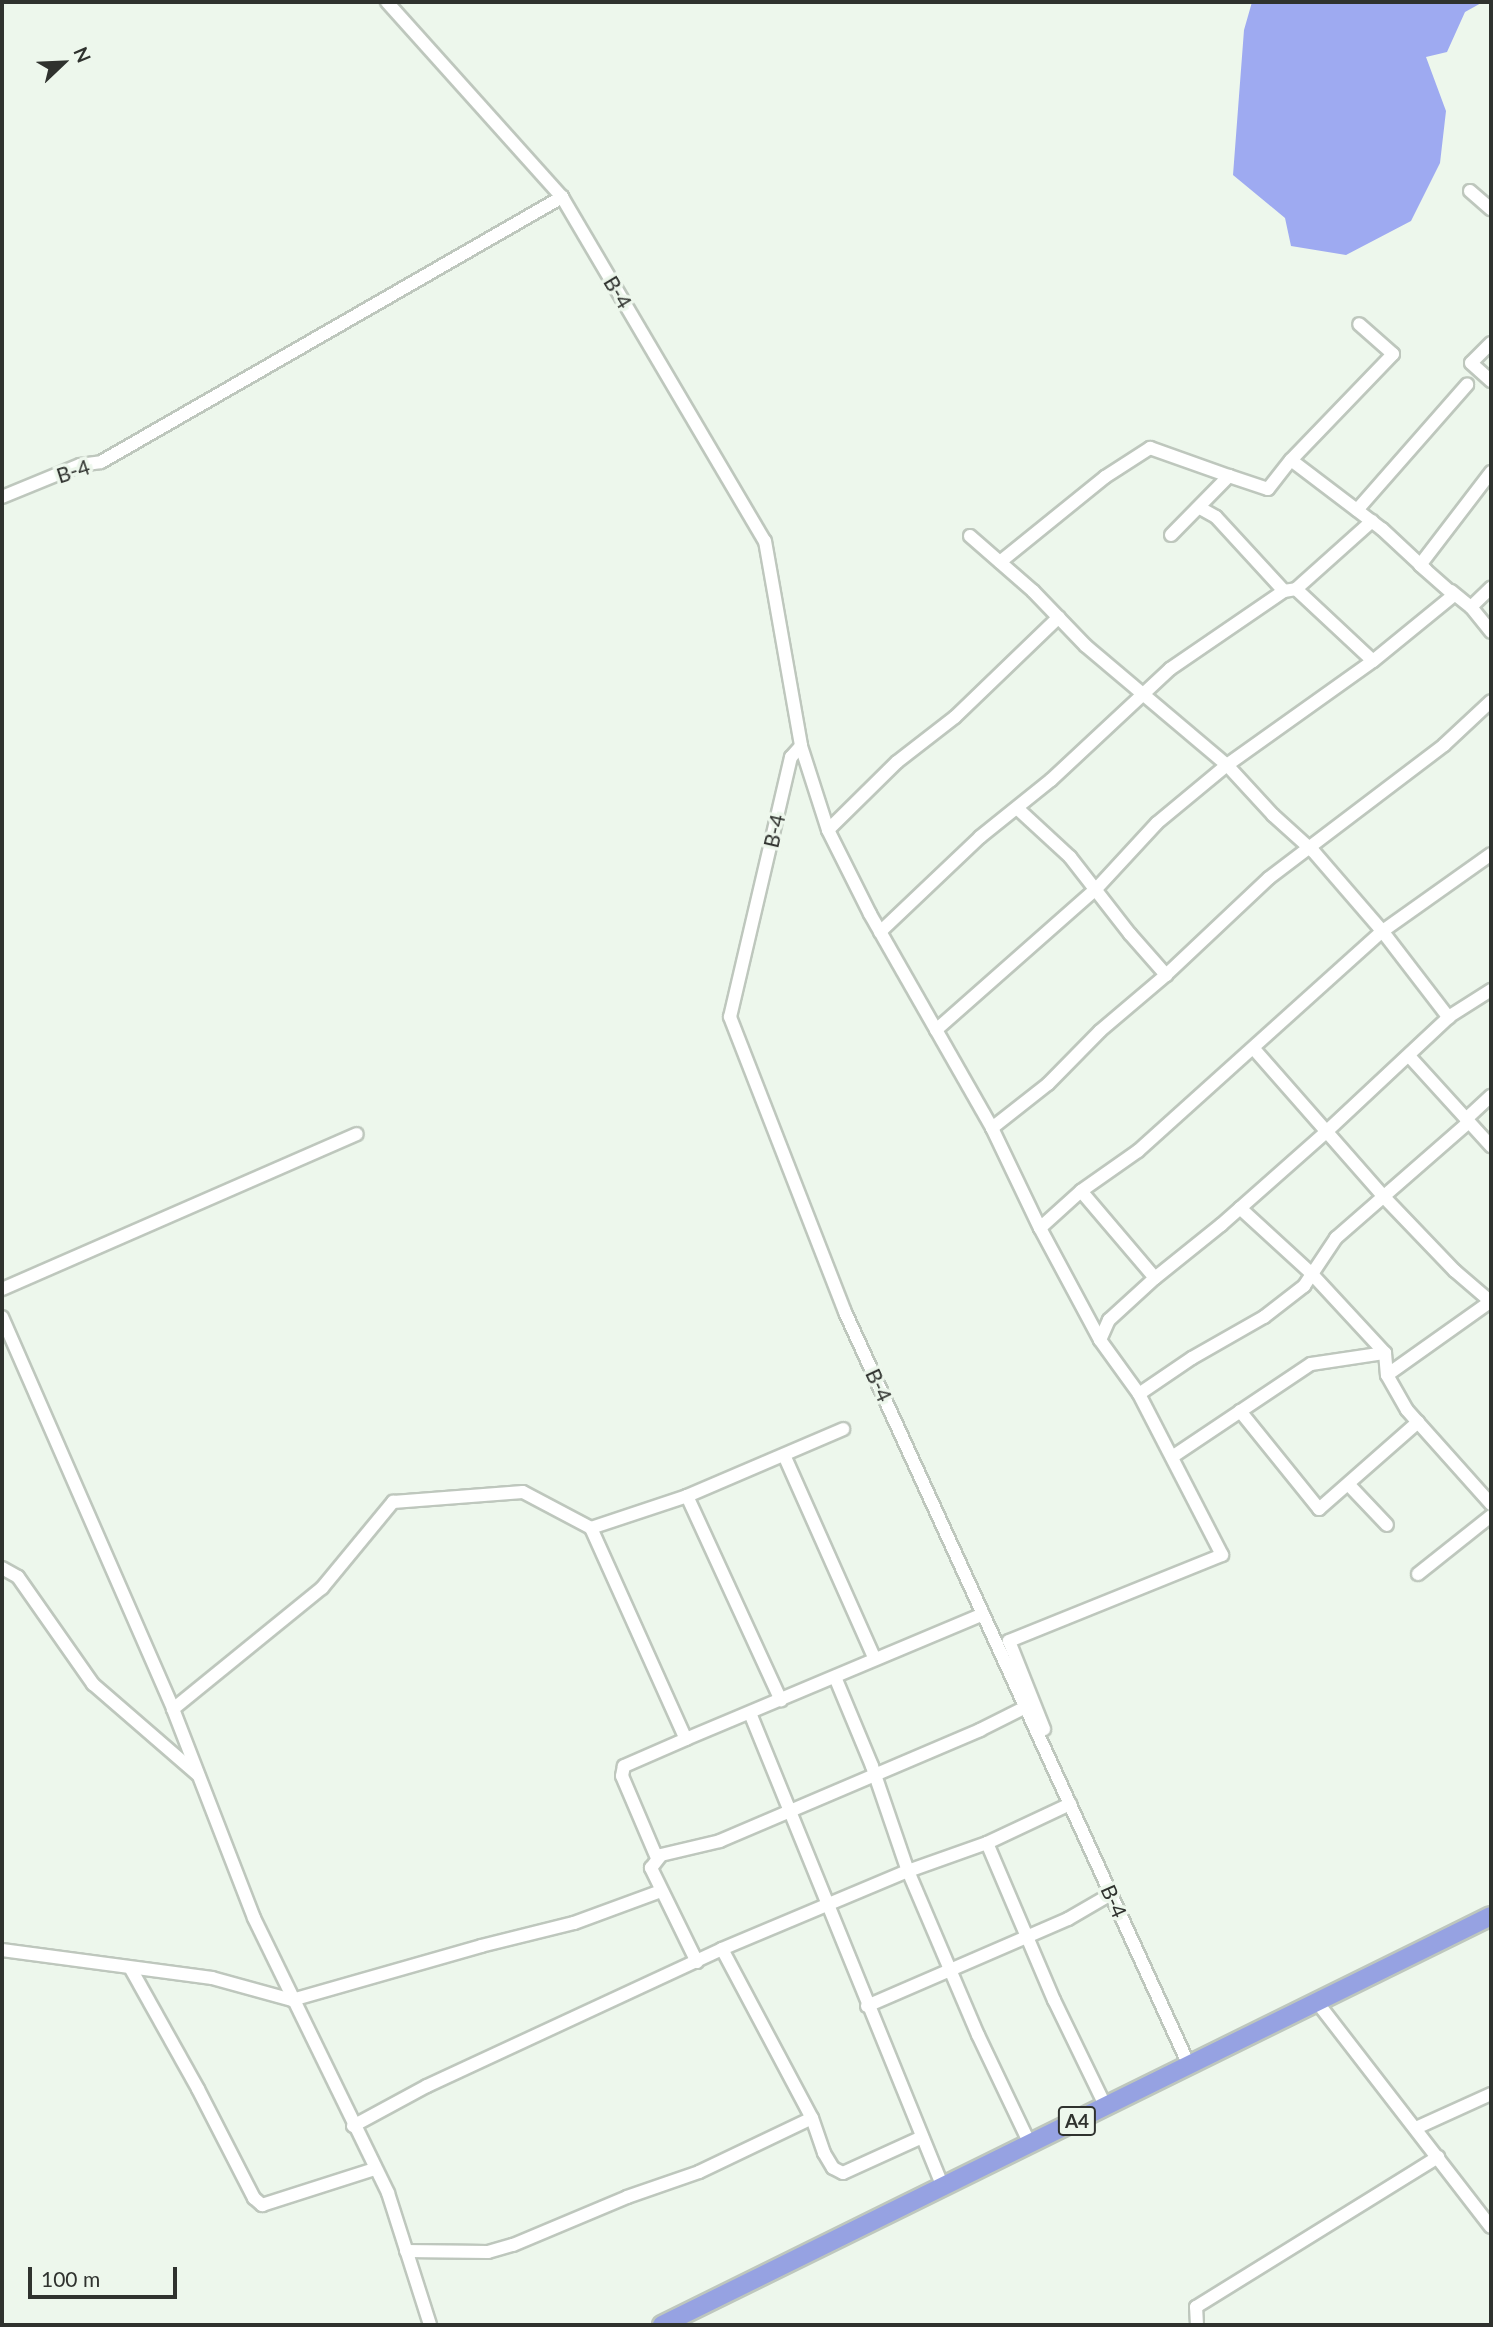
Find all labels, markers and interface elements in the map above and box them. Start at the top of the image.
north arrow [28,28,98,98]
text: N [69,43,96,66]
street label: B-4 [599,271,637,313]
street label: B-4 [53,454,93,488]
street label: B-4 [758,812,790,850]
street label: B-4 [860,1364,898,1406]
street label: B-4 [1096,1881,1132,1921]
road number: A4 [1058,2106,1096,2136]
scale bar [32,2254,180,2298]
text: 100 m [41,2266,100,2291]

